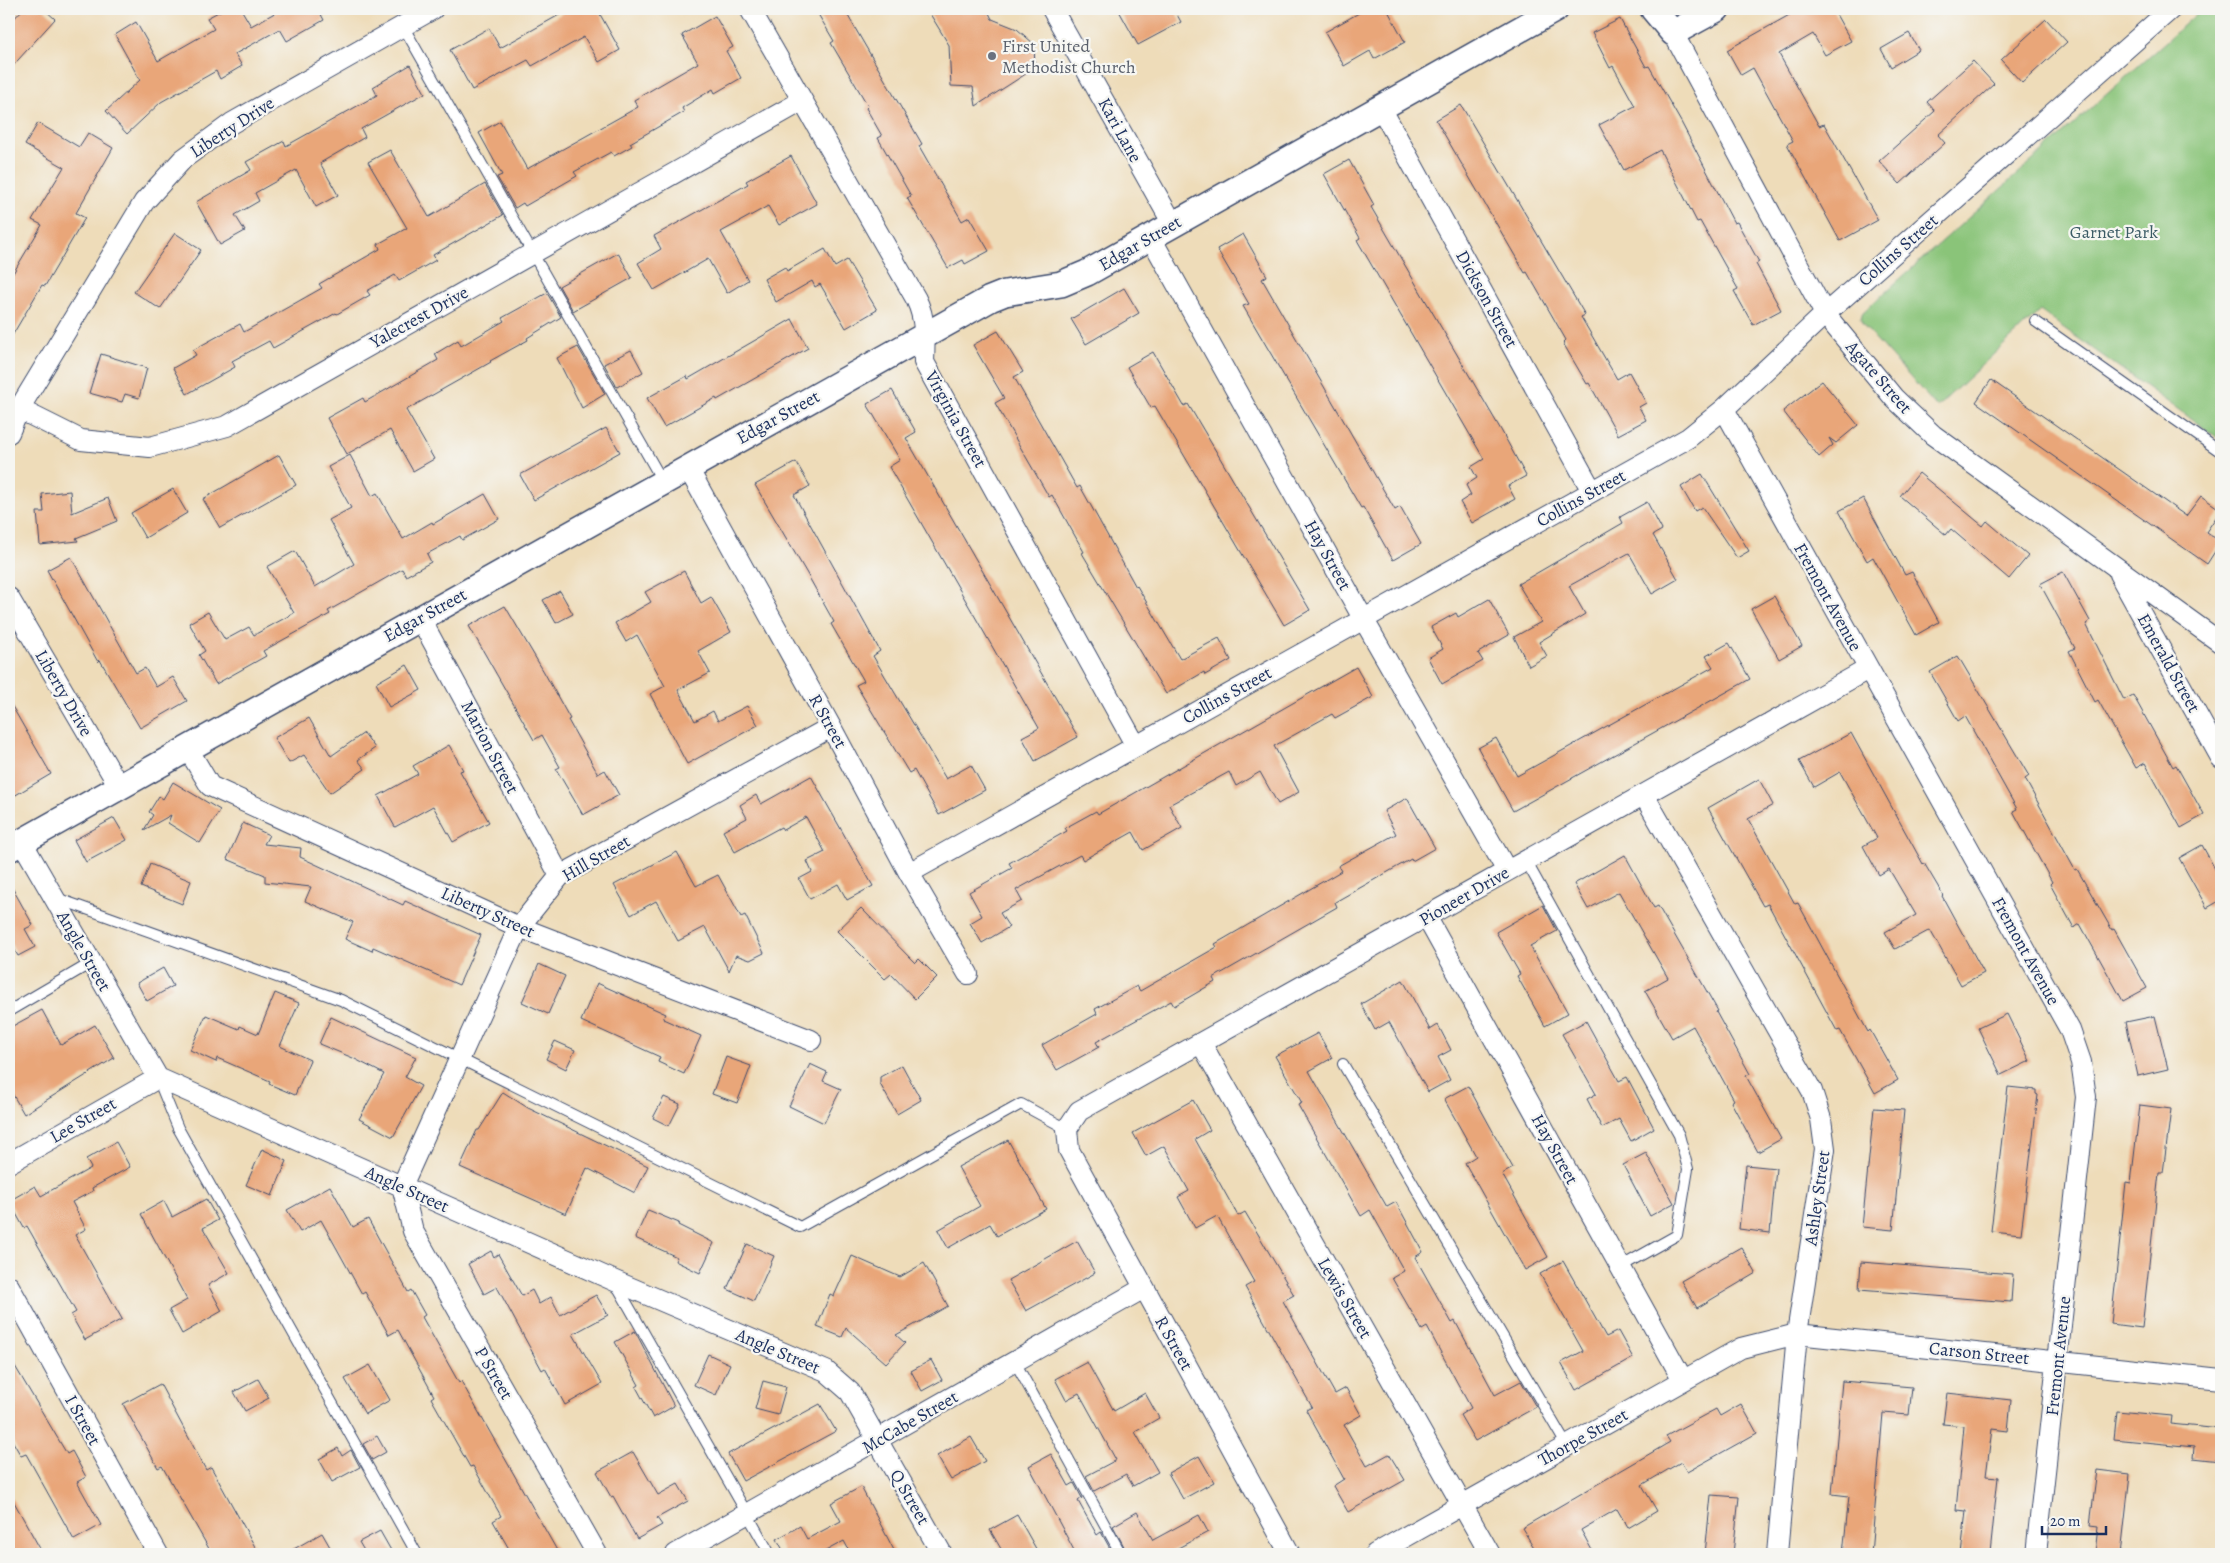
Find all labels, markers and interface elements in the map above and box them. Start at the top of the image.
place label: First United Methodist Church [1002,34,1136,79]
marker: First United Methodist Church [986,50,998,62]
street label: Liberty Drive [185,91,279,163]
street label: Kari Lane [1092,93,1148,167]
street label: Collins Street [1853,209,1943,291]
street label: Edgar Street [1094,210,1186,276]
park label: Garnet Park [2070,220,2158,244]
street label: Dickson Street [1450,246,1524,352]
street label: Yalecrest Drive [365,280,472,354]
street label: Agate Street [1840,335,1917,419]
street label: Virginia Street [919,365,993,472]
street label: Edgar Street [732,384,824,450]
street label: Collins Street [1532,464,1630,532]
street label: Hay Street [1299,515,1357,595]
street label: Fremont Avenue [1788,538,1868,656]
street label: Edgar Street [379,582,471,648]
street label: Emerald Street [2132,609,2206,717]
street label: Liberty Drive [30,645,98,741]
street label: Collins Street [1178,661,1276,729]
street label: R Street [803,689,853,753]
street label: Marion Street [455,696,525,798]
street label: Hill Street [557,829,635,887]
street label: Pioneer Drive [1414,860,1514,932]
street label: Liberty Street [437,881,539,943]
street label: Fremont Avenue [1986,892,2066,1010]
street label: Angle Street [51,905,117,996]
street label: Lee Street [45,1091,121,1149]
street label: Hay Street [1526,1109,1584,1189]
street label: Ashley Street [1798,1149,1836,1248]
street label: Angle Street [360,1159,453,1218]
street label: Lewis Street [1312,1253,1378,1343]
street label: Fremont Avenue [2040,1295,2076,1417]
street label: R Street [1149,1311,1199,1375]
street label: Angle Street [731,1322,824,1380]
street label: Carson Street [1928,1336,2030,1370]
street label: P Street [469,1342,519,1404]
street label: McCabe Street [858,1385,962,1459]
street label: I Street [59,1390,107,1450]
street label: Thorpe Street [1534,1402,1632,1472]
street label: Q Street [885,1465,936,1529]
scale bar [2042,1503,2106,1535]
text: 20 m [2050,1511,2081,1531]

